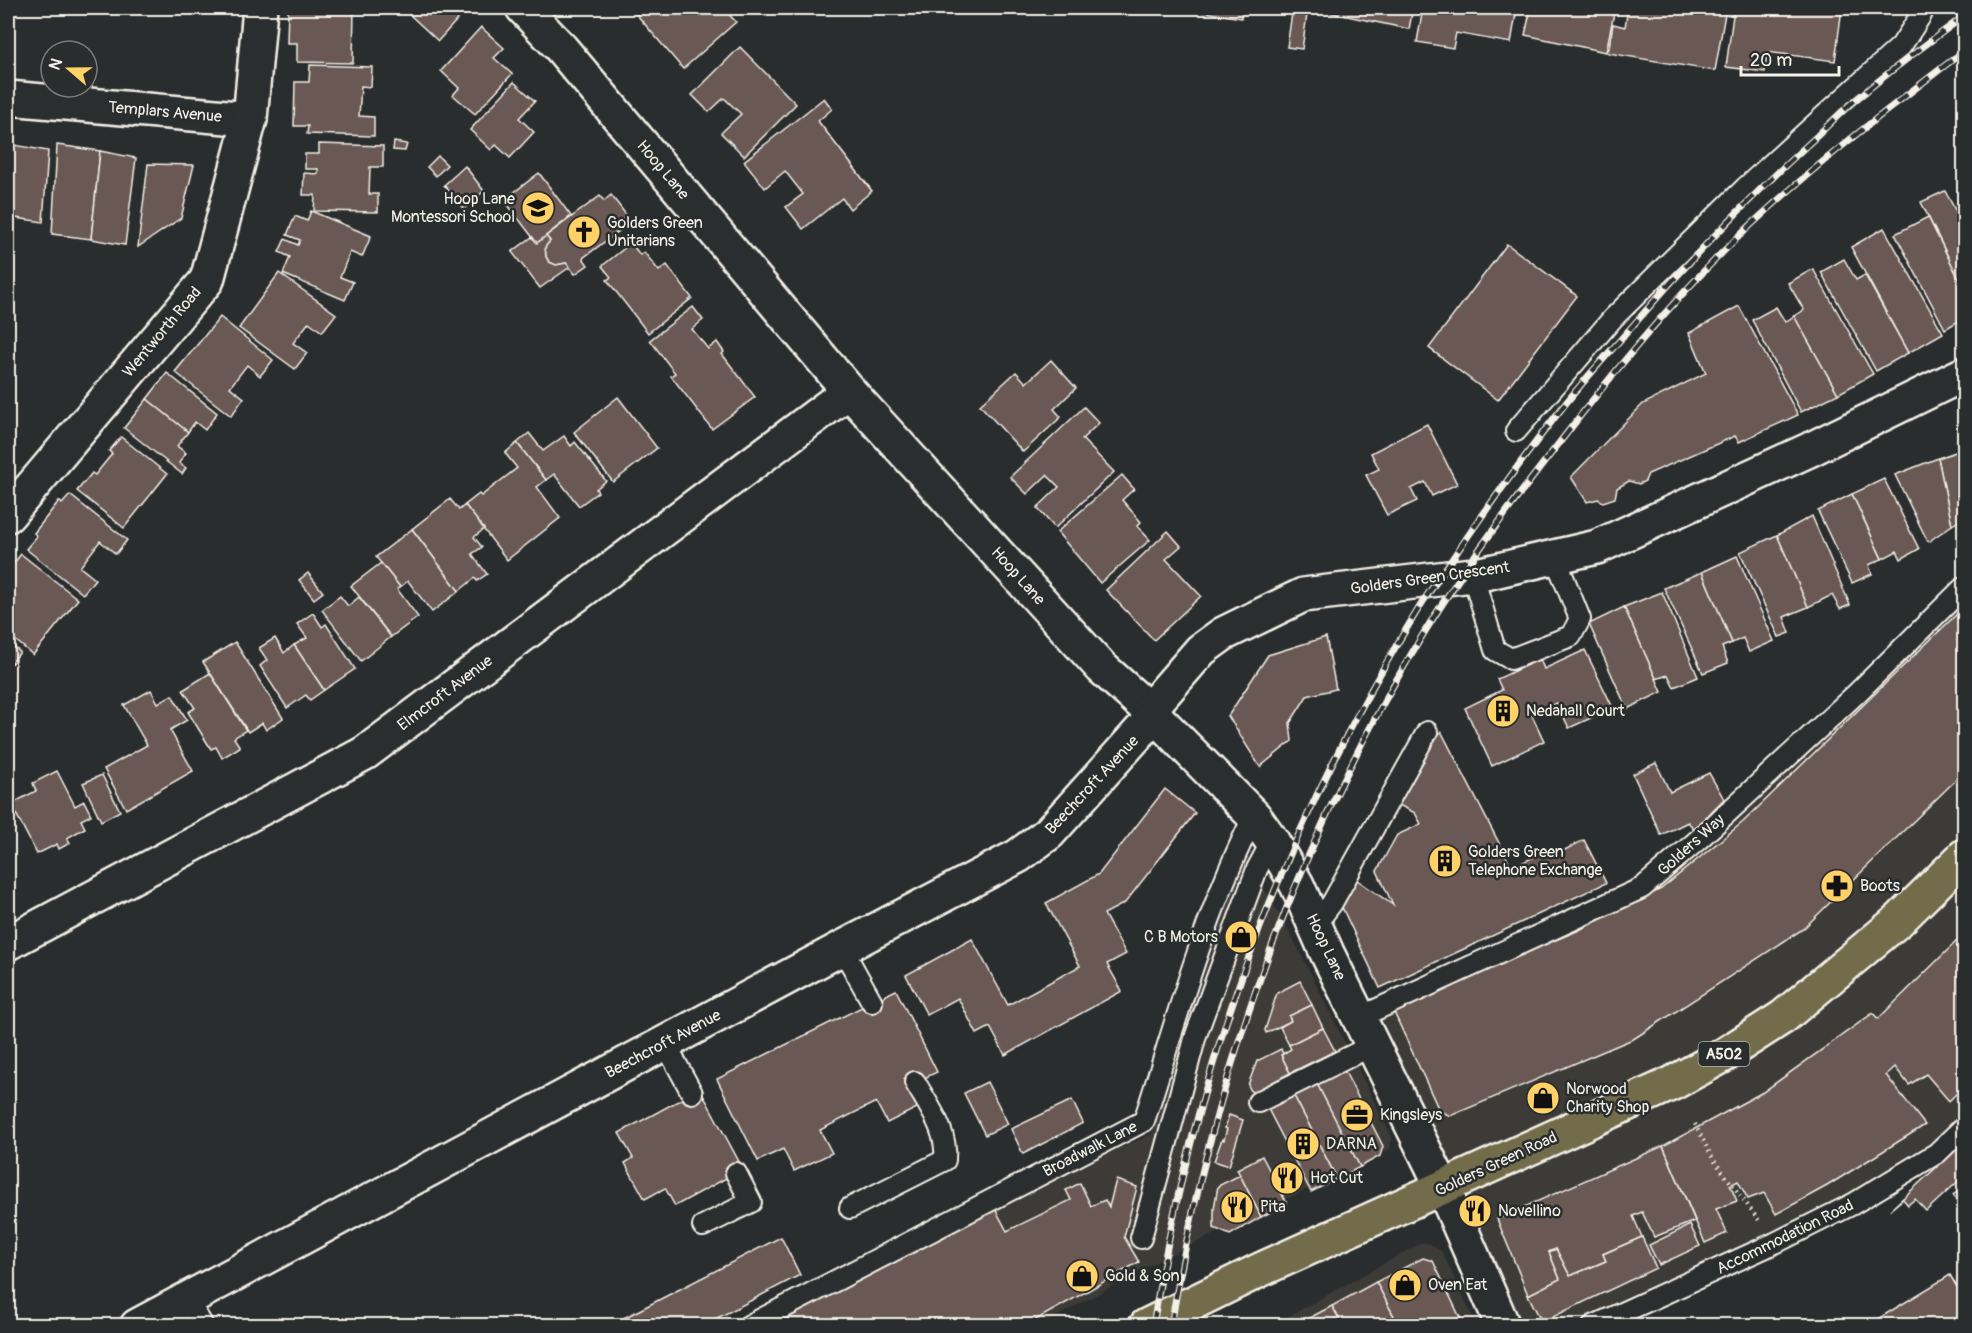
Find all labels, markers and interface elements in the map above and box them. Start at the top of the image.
north arrow [39,39,99,99]
scale bar [1741,39,1838,77]
text: 20 m [1750,49,1792,72]
text: N [45,56,67,73]
street label: Templars Avenue [107,97,223,127]
street label: Hoop Lane [632,136,694,204]
place label: Hoop Lane Montessori School [391,189,515,227]
school or university icon: Hoop Lane Montessori School [520,190,556,226]
place label: Golders Green Unitarians [607,213,703,251]
church icon: Golders Green Unitarians [566,214,602,250]
street label: Wentworth Road [118,283,206,381]
street label: Hoop Lane [987,543,1049,609]
street label: Golders Green Crescent [1349,557,1511,599]
street label: Elmcroft Avenue [393,651,497,735]
building icon: Nedahall Court [1485,693,1521,729]
place label: Nedahall Court [1526,701,1625,721]
street label: Beechcroft Avenue [1041,731,1143,839]
street label: Golders Way [1653,810,1729,880]
place label: Golders Green Telephone Exchange [1468,842,1603,880]
building icon: Golders Green Telephone Exchange [1427,843,1463,879]
pharmacy icon: Boots [1819,868,1855,904]
place label: Boots [1860,876,1900,896]
street label: Hoop Lane [1302,910,1350,984]
shop icon: C B Motors [1223,919,1259,955]
place label: C B Motors [1144,927,1218,947]
street label: Beechcroft Avenue [602,1005,724,1083]
road number: A502 [1698,1042,1750,1066]
place label: Norwood Charity Shop [1566,1079,1649,1117]
shop icon: Norwood Charity Shop [1525,1080,1561,1116]
office icon: Kingsleys [1339,1097,1375,1133]
place label: Kingsleys [1380,1105,1442,1125]
street label: Broadwalk Lane [1039,1117,1141,1181]
building icon: DARNA [1285,1126,1321,1162]
street label: Golders Green Road [1432,1127,1560,1201]
place label: DARNA [1326,1134,1377,1154]
restaurant icon: Hot Cut [1269,1160,1305,1196]
place label: Hot Cut [1310,1168,1364,1188]
restaurant icon: Pita [1219,1189,1255,1225]
restaurant icon: Novellino [1457,1193,1493,1229]
street label: Accommodation Road [1713,1195,1857,1279]
place label: Pita [1260,1197,1286,1217]
place label: Novellino [1498,1201,1561,1221]
shop icon: Gold & Son [1064,1258,1100,1294]
place label: Gold & Son [1105,1266,1180,1286]
shop icon: Oven Eat [1387,1267,1423,1303]
place label: Oven Eat [1428,1275,1488,1295]

